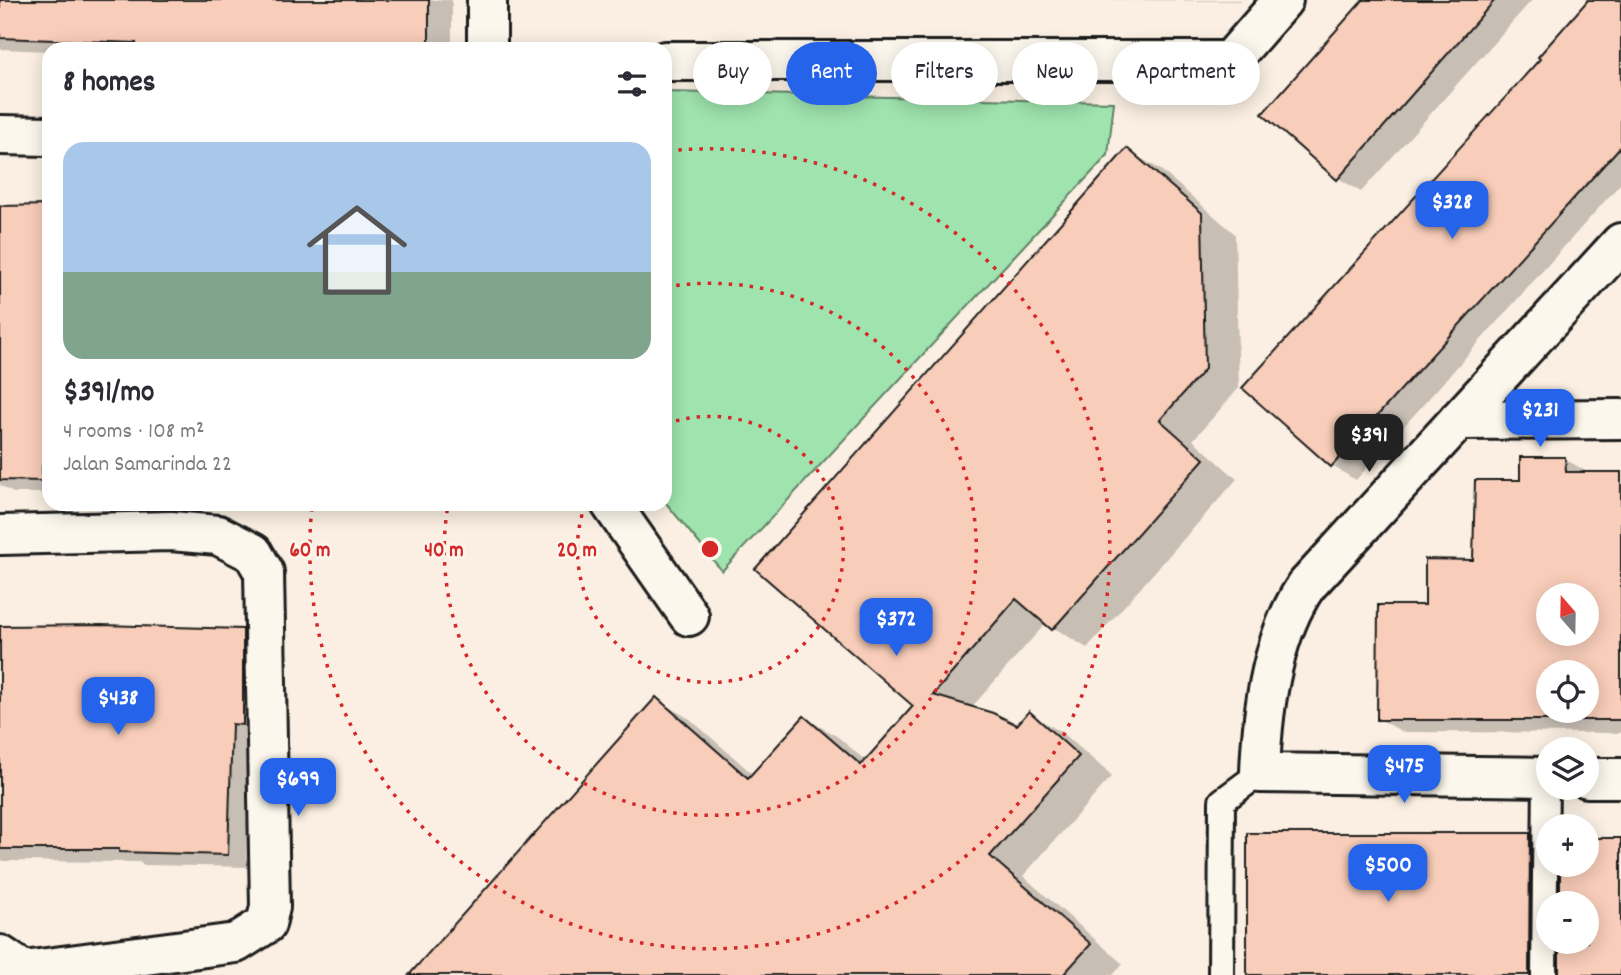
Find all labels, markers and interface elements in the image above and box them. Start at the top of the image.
chip: Buy [693,42,772,105]
chip: Rent [786,42,877,105]
chip: Filters [891,42,998,105]
chip: New [1012,42,1098,105]
chip: Apartment [1112,42,1260,105]
text: 8 homes [63,63,155,106]
icon: filters [613,65,651,103]
pin: $328 [1411,182,1493,241]
icon: home [294,187,420,313]
text: $328 [1431,187,1473,220]
text: $391/mo [63,373,154,416]
pin: $231 [1499,390,1581,449]
text: $231 [1522,395,1558,428]
pin: $391 [1328,414,1410,474]
text: 4 rooms · 108 m² [63,416,204,449]
text: $391 [1350,420,1388,453]
text: Jalan Samarinda 22 [63,449,232,482]
text: 60 m [290,537,330,567]
text: 40 m [424,537,464,567]
text: 20 m [557,537,597,567]
centre of rings [698,537,722,561]
north arrow [1536,583,1600,646]
map controls [1536,583,1599,954]
pin: $372 [855,598,937,658]
text: $372 [876,604,916,637]
button: locate [1536,660,1599,723]
pin: $438 [77,678,159,737]
text: $438 [98,683,138,716]
button: layers [1536,737,1599,800]
pin: $475 [1363,746,1445,805]
text: $475 [1384,751,1424,784]
pin: $699 [257,758,339,818]
text: $699 [276,764,320,797]
button: + [1536,814,1599,877]
pin: $500 [1347,844,1429,904]
text: $500 [1364,850,1412,883]
button: − [1536,891,1599,954]

